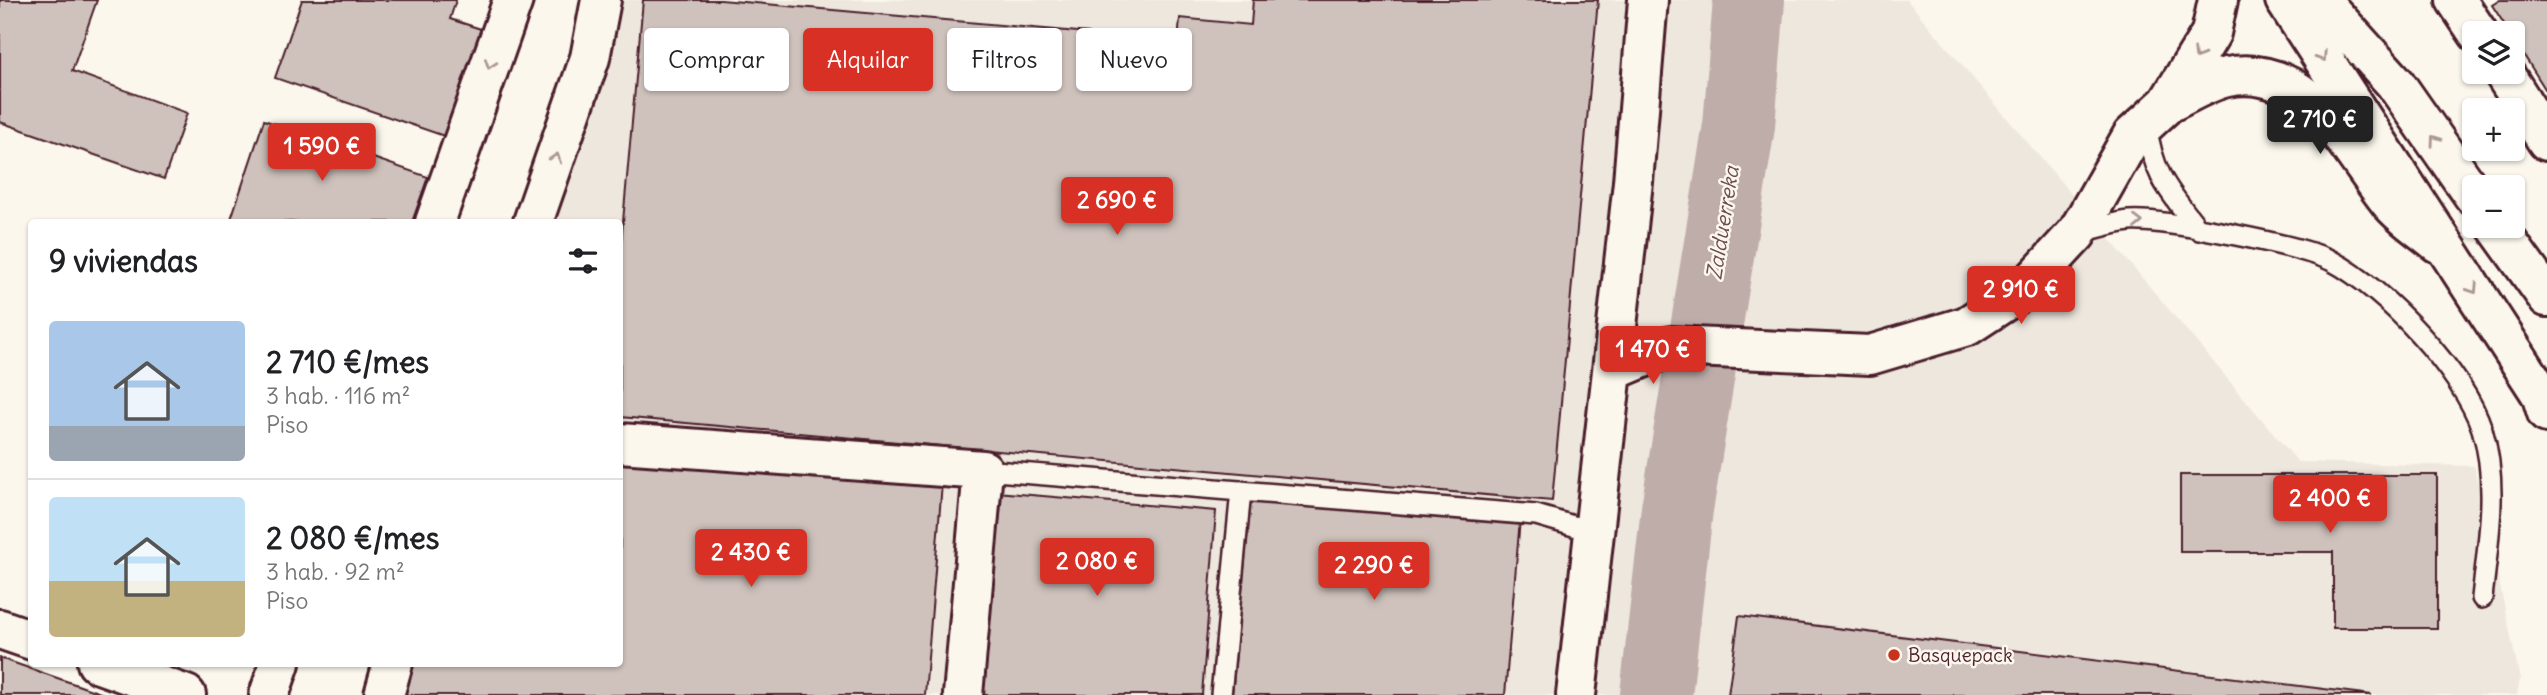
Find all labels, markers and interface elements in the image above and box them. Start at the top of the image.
map controls [2462,21,2525,238]
button: layers [2462,21,2525,84]
chip: Comprar [644,28,789,91]
chip: Alquilar [803,28,933,91]
chip: Filtros [947,28,1062,91]
chip: Nuevo [1076,28,1192,91]
one-way arrow [2194,46,2207,59]
one-way arrow [2314,50,2327,63]
one-way arrow [484,58,498,70]
pin: 2 710 € [2255,96,2385,156]
button: + [2462,98,2525,161]
text: 2 710 € [2283,104,2357,133]
pin: 1 590 € [257,124,387,183]
text: 1 590 € [284,131,360,160]
one-way arrow [2431,135,2443,148]
one-way arrow [548,152,562,164]
water label: Zalduerreka [1700,163,1745,282]
button: − [2462,175,2525,238]
pin: 2 690 € [1052,177,1182,237]
text: 2 690 € [1077,185,1157,214]
one-way arrow [2133,214,2144,229]
text: 9 viviendas [49,242,198,280]
icon: filters [564,242,602,280]
pin: 2 910 € [1956,266,2086,326]
text: 2 910 € [1983,274,2059,303]
one-way arrow [2465,281,2477,294]
pin: 1 470 € [1588,326,1718,386]
text: 1 470 € [1616,334,1690,363]
text: 2 710 €/mes [266,343,429,381]
icon: home [105,349,189,433]
text: 3 hab. · 116 m² [266,381,410,410]
text: Piso [266,410,308,439]
pin: 2 400 € [2265,476,2395,535]
text: 2 400 € [2289,483,2371,512]
text: 2 080 €/mes [266,519,439,557]
icon: home [105,525,189,609]
pin: 2 430 € [686,530,816,589]
text: 2 430 € [711,537,791,566]
pin: 2 080 € [1032,538,1162,598]
pin: 2 290 € [1309,542,1439,602]
text: 2 080 € [1056,546,1138,575]
text: 2 290 € [1334,550,1414,579]
text: 3 hab. · 92 m² [266,557,405,586]
text: Piso [266,586,308,615]
place label: Basquepack [1908,643,2013,667]
marker: Basquepack [1886,647,1902,663]

